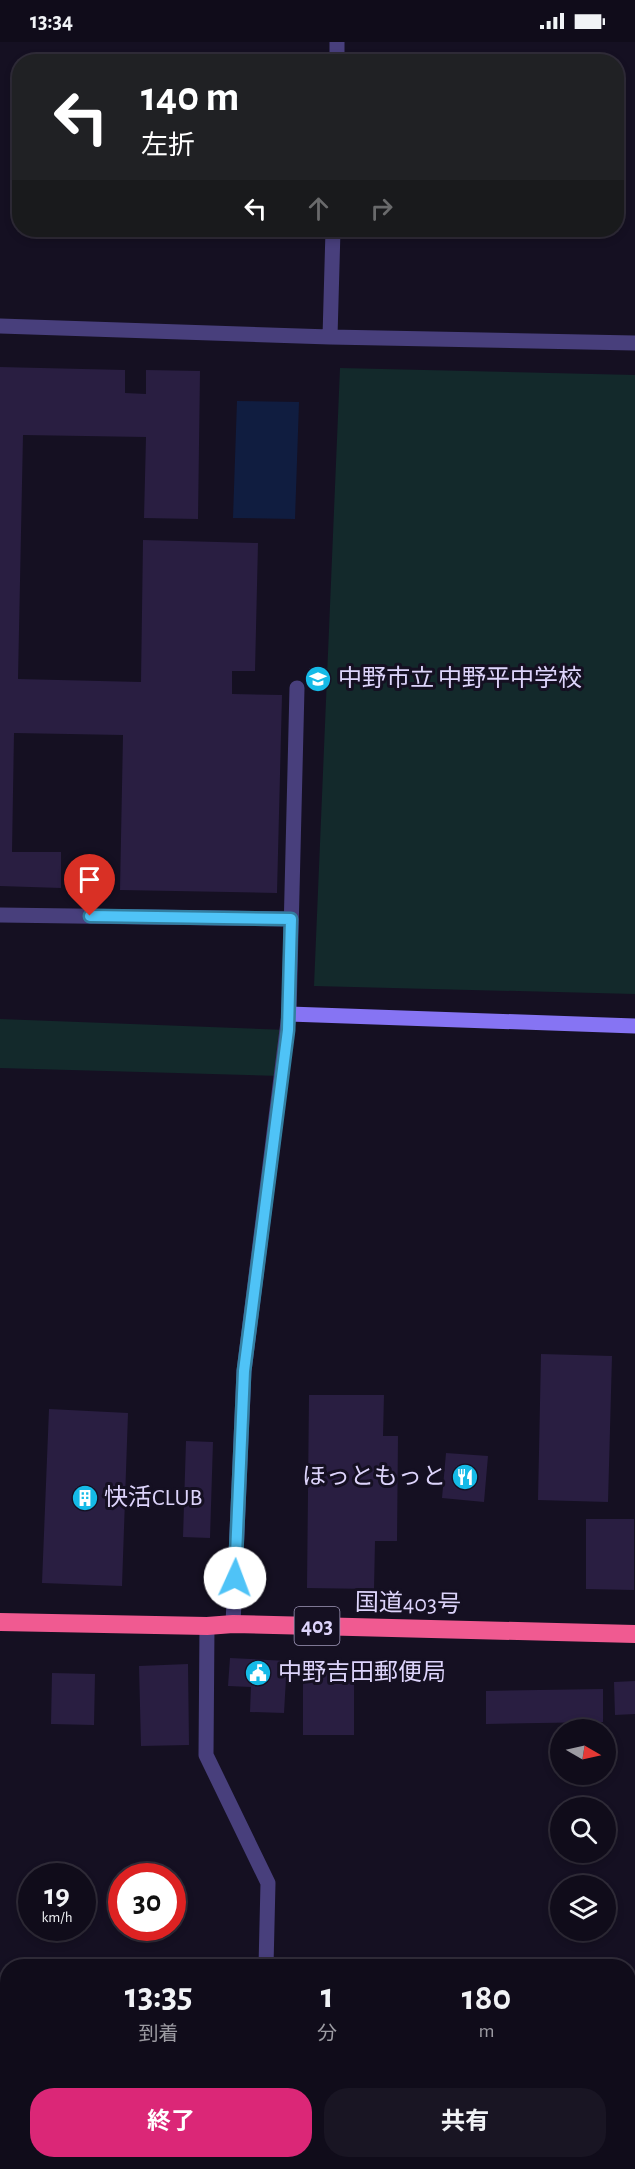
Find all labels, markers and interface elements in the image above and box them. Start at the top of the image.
text: 13:34 [30,10,73,32]
text: 140 m [141,76,239,118]
icon: left [42,78,120,156]
text: 左折 [141,132,195,159]
icon: left [239,192,272,225]
icon: ahead [302,192,335,225]
icon: right [365,192,398,225]
school or university icon: 中野市立 中野平中学校 [303,664,333,694]
place label: 中野市立 中野平中学校 [338,665,582,691]
pin [64,854,115,916]
icon: arrive [73,863,106,896]
restaurant icon: ほっともっと [450,1462,480,1492]
place label: ほっともっと [302,1464,446,1489]
building icon: 快活CLUB [70,1483,100,1513]
place label: 快活CLUB [104,1484,202,1510]
position arrow [203,1546,267,1610]
street label: 国道403号 [355,1589,461,1617]
road number: 403 [294,1607,340,1645]
public building icon: 中野吉田郵便局 [243,1658,273,1688]
place label: 中野吉田郵便局 [278,1659,446,1685]
north arrow [550,1719,616,1785]
map controls [550,1719,616,1941]
button: search [550,1797,616,1863]
speed limit sign: 30 [108,1863,186,1941]
button: layers [550,1875,616,1941]
text: 19 [44,1880,70,1910]
text: km/h [42,1910,72,1925]
text: 13:35 [125,1978,192,2014]
text: 1 [321,1978,334,2014]
text: 180 [462,1980,511,2016]
text: m [479,2021,495,2041]
text: 到着 [139,2024,179,2044]
text: 分 [317,2024,337,2044]
button: 終了 [30,2088,312,2157]
button: 共有 [324,2088,606,2157]

